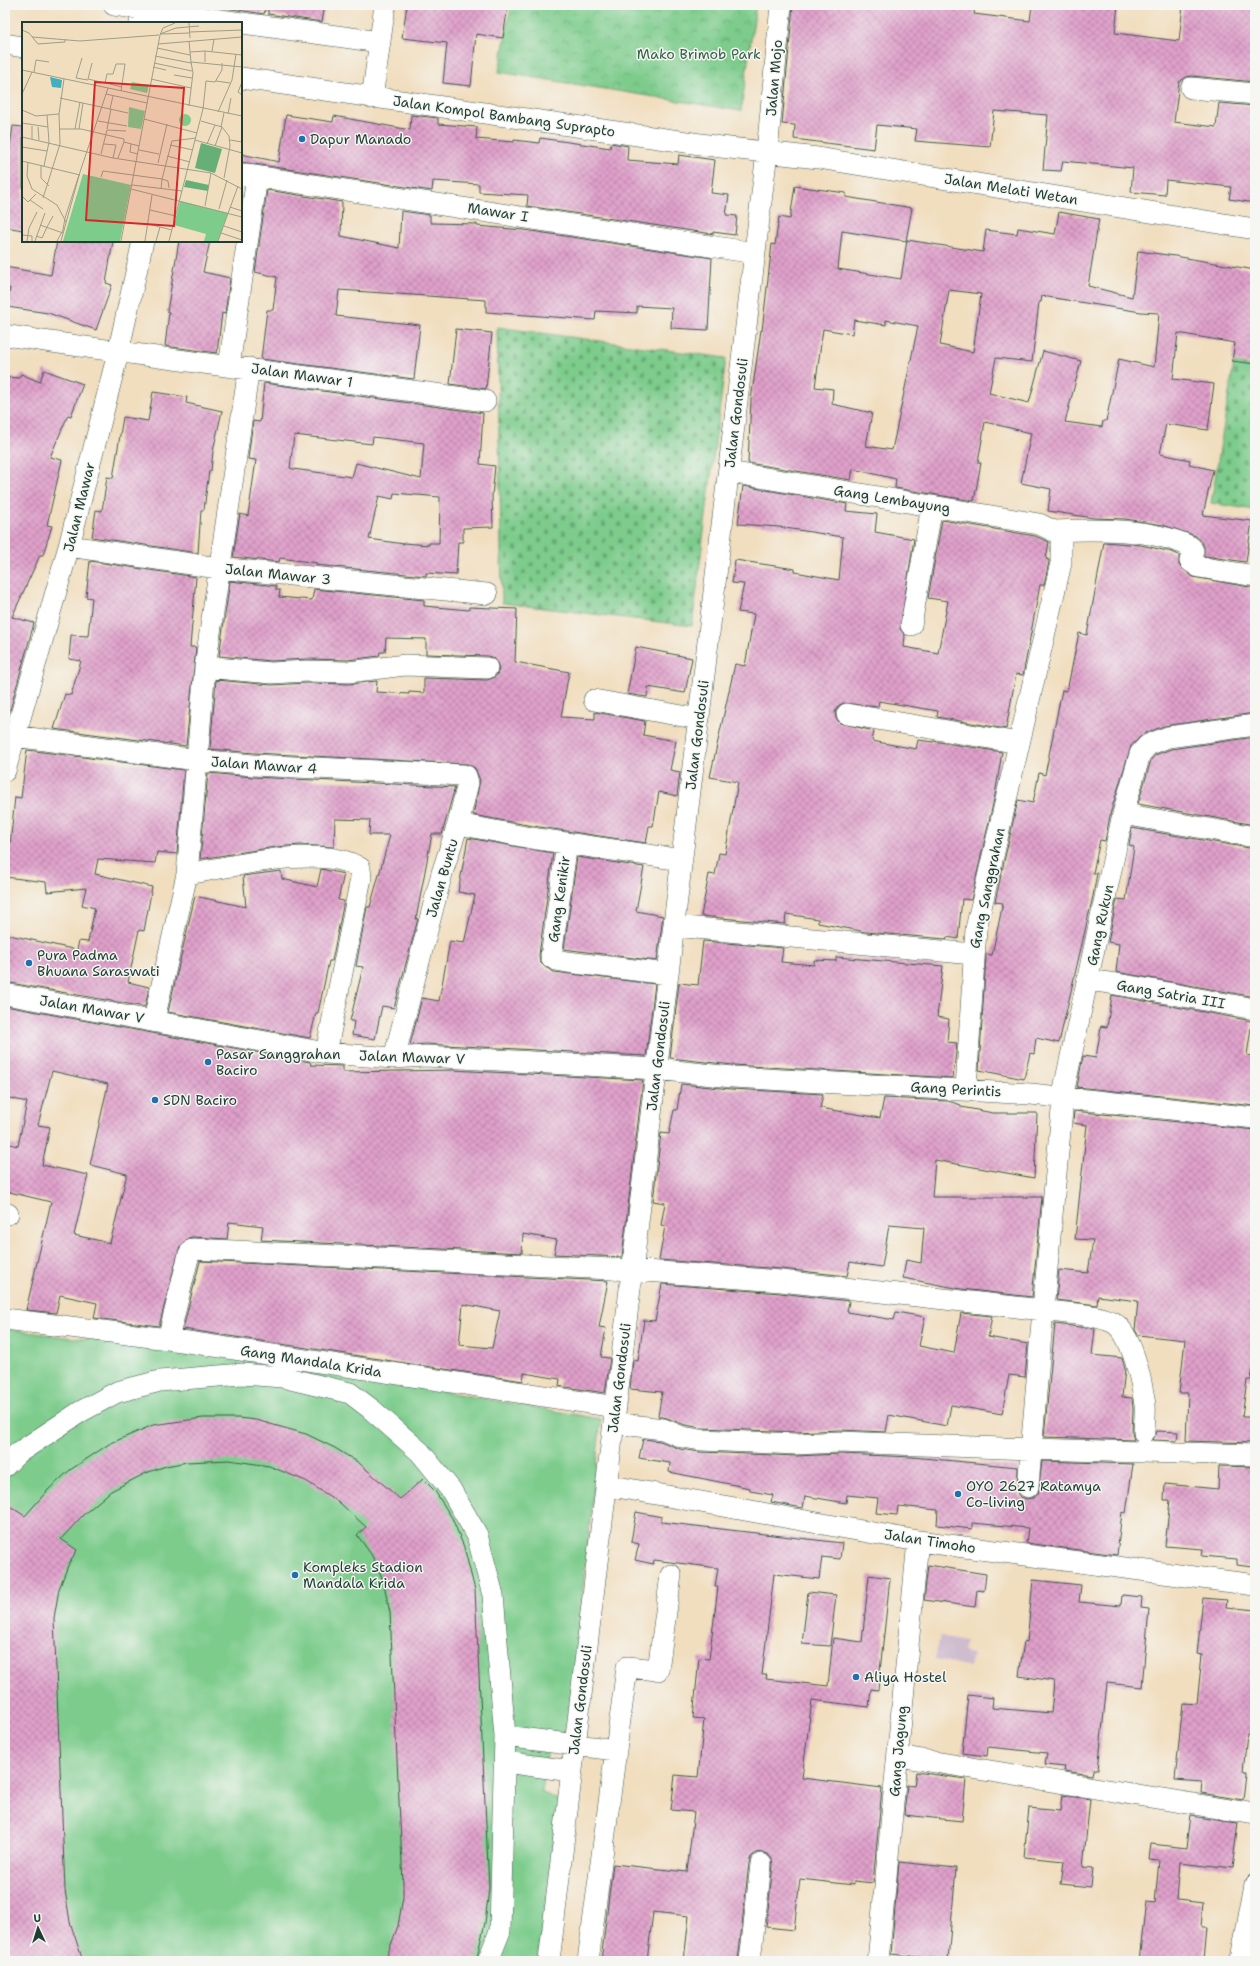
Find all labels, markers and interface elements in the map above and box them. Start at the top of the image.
inset map [22,22,242,242]
street label: Jalan Mojo [762,39,786,117]
park label: Mako Brimob Park [637,45,761,63]
street label: Jalan Kompol Bambang Suprapto [392,91,616,141]
place label: Dapur Manado [310,130,411,148]
marker: Dapur Manado [297,134,307,144]
street label: Jalan Melati Wetan [943,170,1080,209]
street label: Mawar I [466,198,530,226]
street label: Jalan Gondosuli [720,357,752,469]
street label: Jalan Mawar 1 [250,359,354,391]
street label: Jalan Mawar [59,460,99,554]
street label: Gang Lembayung [832,481,952,517]
street label: Jalan Mawar 3 [224,559,332,589]
street label: Jalan Gondosuli [681,679,713,791]
street label: Jalan Mawar 4 [210,752,318,778]
street label: Gang Sanggrahan [965,826,1009,950]
street label: Jalan Buntu [422,836,462,920]
street label: Gang Kenikir [544,854,574,944]
street label: Gang Rukun [1083,882,1117,967]
place label: Pura Padma Bhuana Saraswati [37,946,160,980]
marker: Pura Padma Bhuana Saraswati [24,958,34,968]
street label: Gang Satria III [1115,976,1227,1012]
street label: Jalan Mawar V [38,991,146,1027]
street label: Jalan Gondosuli [642,1000,674,1112]
place label: Pasar Sanggrahan Baciro [216,1045,341,1079]
street label: Jalan Mawar V [359,1046,466,1068]
marker: Pasar Sanggrahan Baciro [203,1057,213,1067]
street label: Gang Perintis [910,1078,1002,1100]
place label: SDN Baciro [163,1091,237,1109]
marker: SDN Baciro [150,1095,160,1105]
street label: Jalan Gondosuli [603,1322,635,1434]
street label: Gang Mandala Krida [239,1341,383,1381]
place label: OYO 2627 Ratamya Co-living [966,1477,1101,1511]
marker: OYO 2627 Ratamya Co-living [953,1489,963,1499]
street label: Jalan Timoho [883,1525,977,1557]
place label: Kompleks Stadion Mandala Krida [303,1558,423,1592]
marker: Kompleks Stadion Mandala Krida [290,1570,300,1580]
street label: Jalan Gondosuli [564,1644,596,1756]
place label: Aliya Hostel [864,1668,947,1686]
marker: Aliya Hostel [851,1672,861,1682]
street label: Gang Jagung [885,1705,911,1797]
north arrow [18,1908,58,1948]
text: U [33,1911,42,1926]

